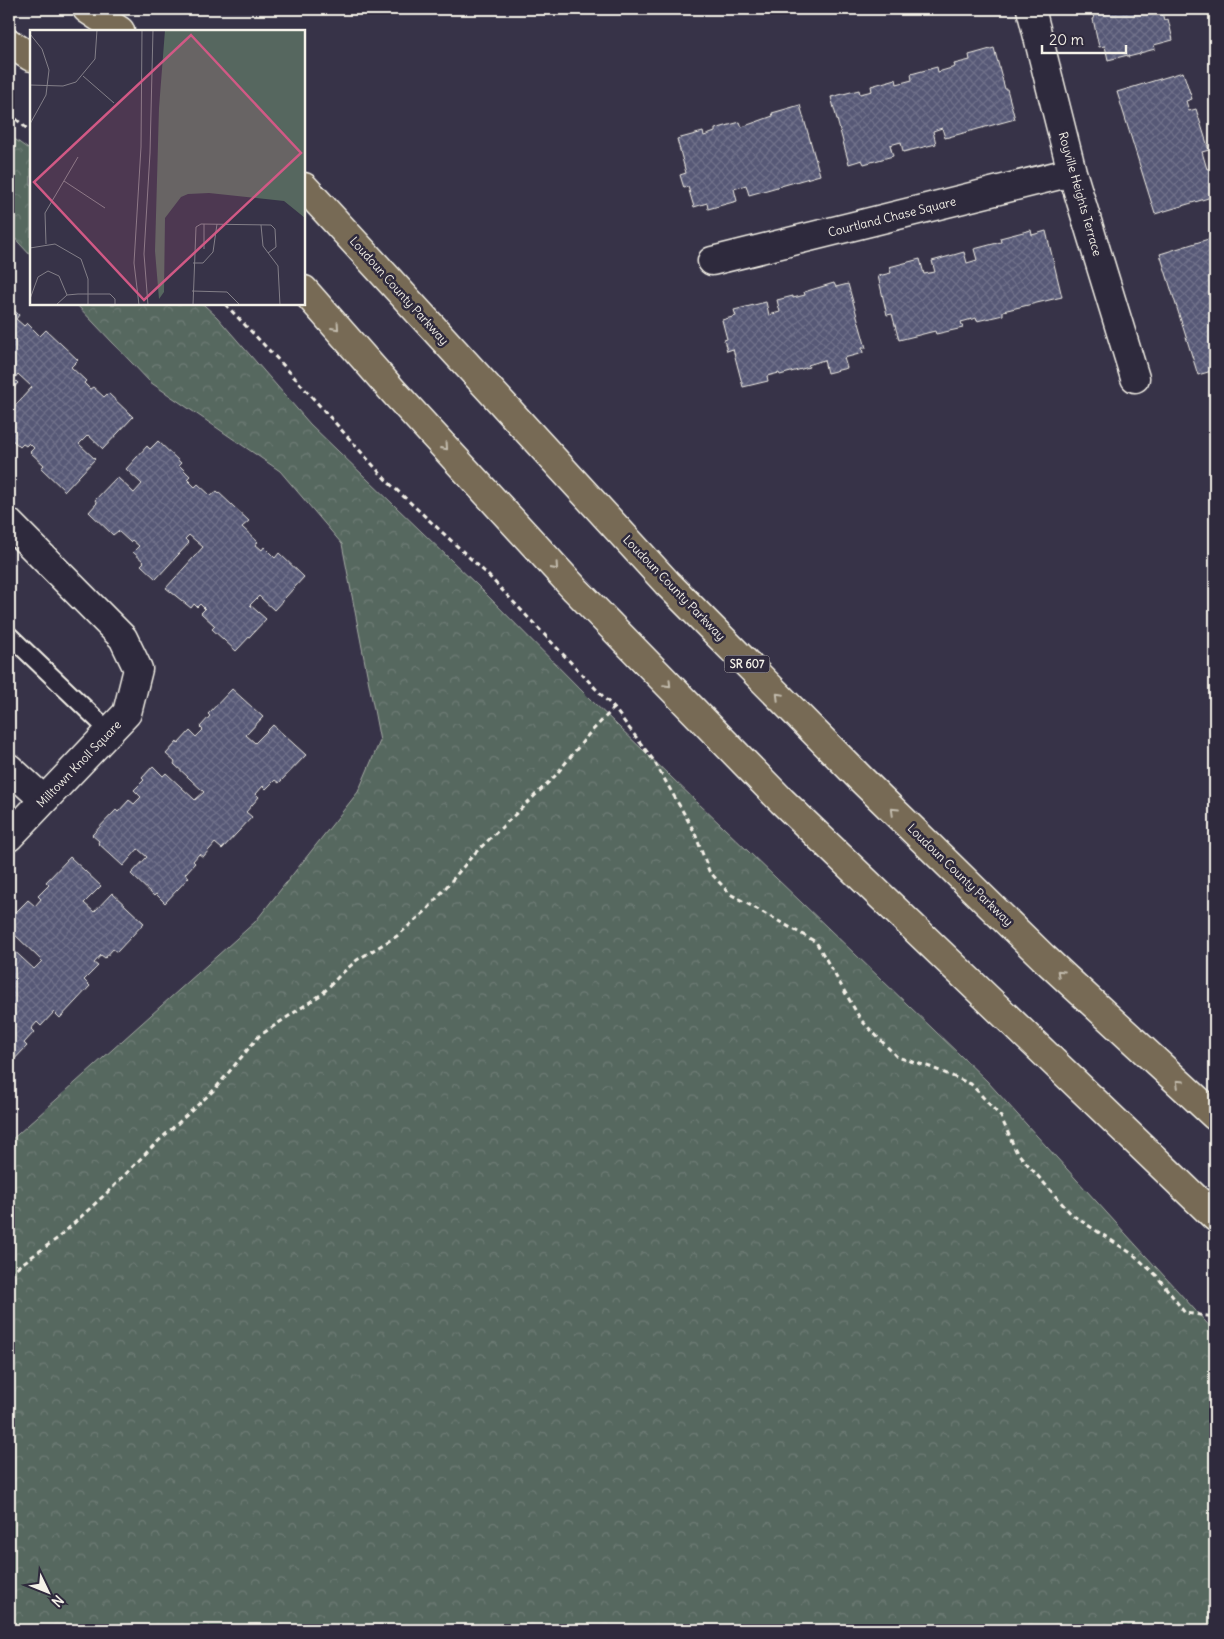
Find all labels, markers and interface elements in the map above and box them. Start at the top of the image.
scale bar [1042,22,1125,54]
inset map [30,30,305,305]
text: 20 m [1049,30,1084,49]
street label: Royville Heights Terrace [1056,130,1105,258]
street label: Courtland Chase Square [826,193,957,240]
street label: Loudoun County Parkway [347,233,452,348]
one-way arrow [330,321,339,330]
one-way arrow [439,442,448,451]
street label: Loudoun County Parkway [620,532,729,643]
one-way arrow [549,562,558,571]
road number: SR 607 [724,656,770,672]
one-way arrow [662,678,671,687]
one-way arrow [776,692,785,701]
street label: Milltown Knoll Square [33,717,124,810]
one-way arrow [890,808,899,817]
street label: Loudoun County Parkway [905,820,1016,929]
one-way arrow [1057,970,1066,979]
one-way arrow [1176,1080,1185,1089]
north arrow [22,1566,72,1616]
text: N [48,1591,67,1611]

